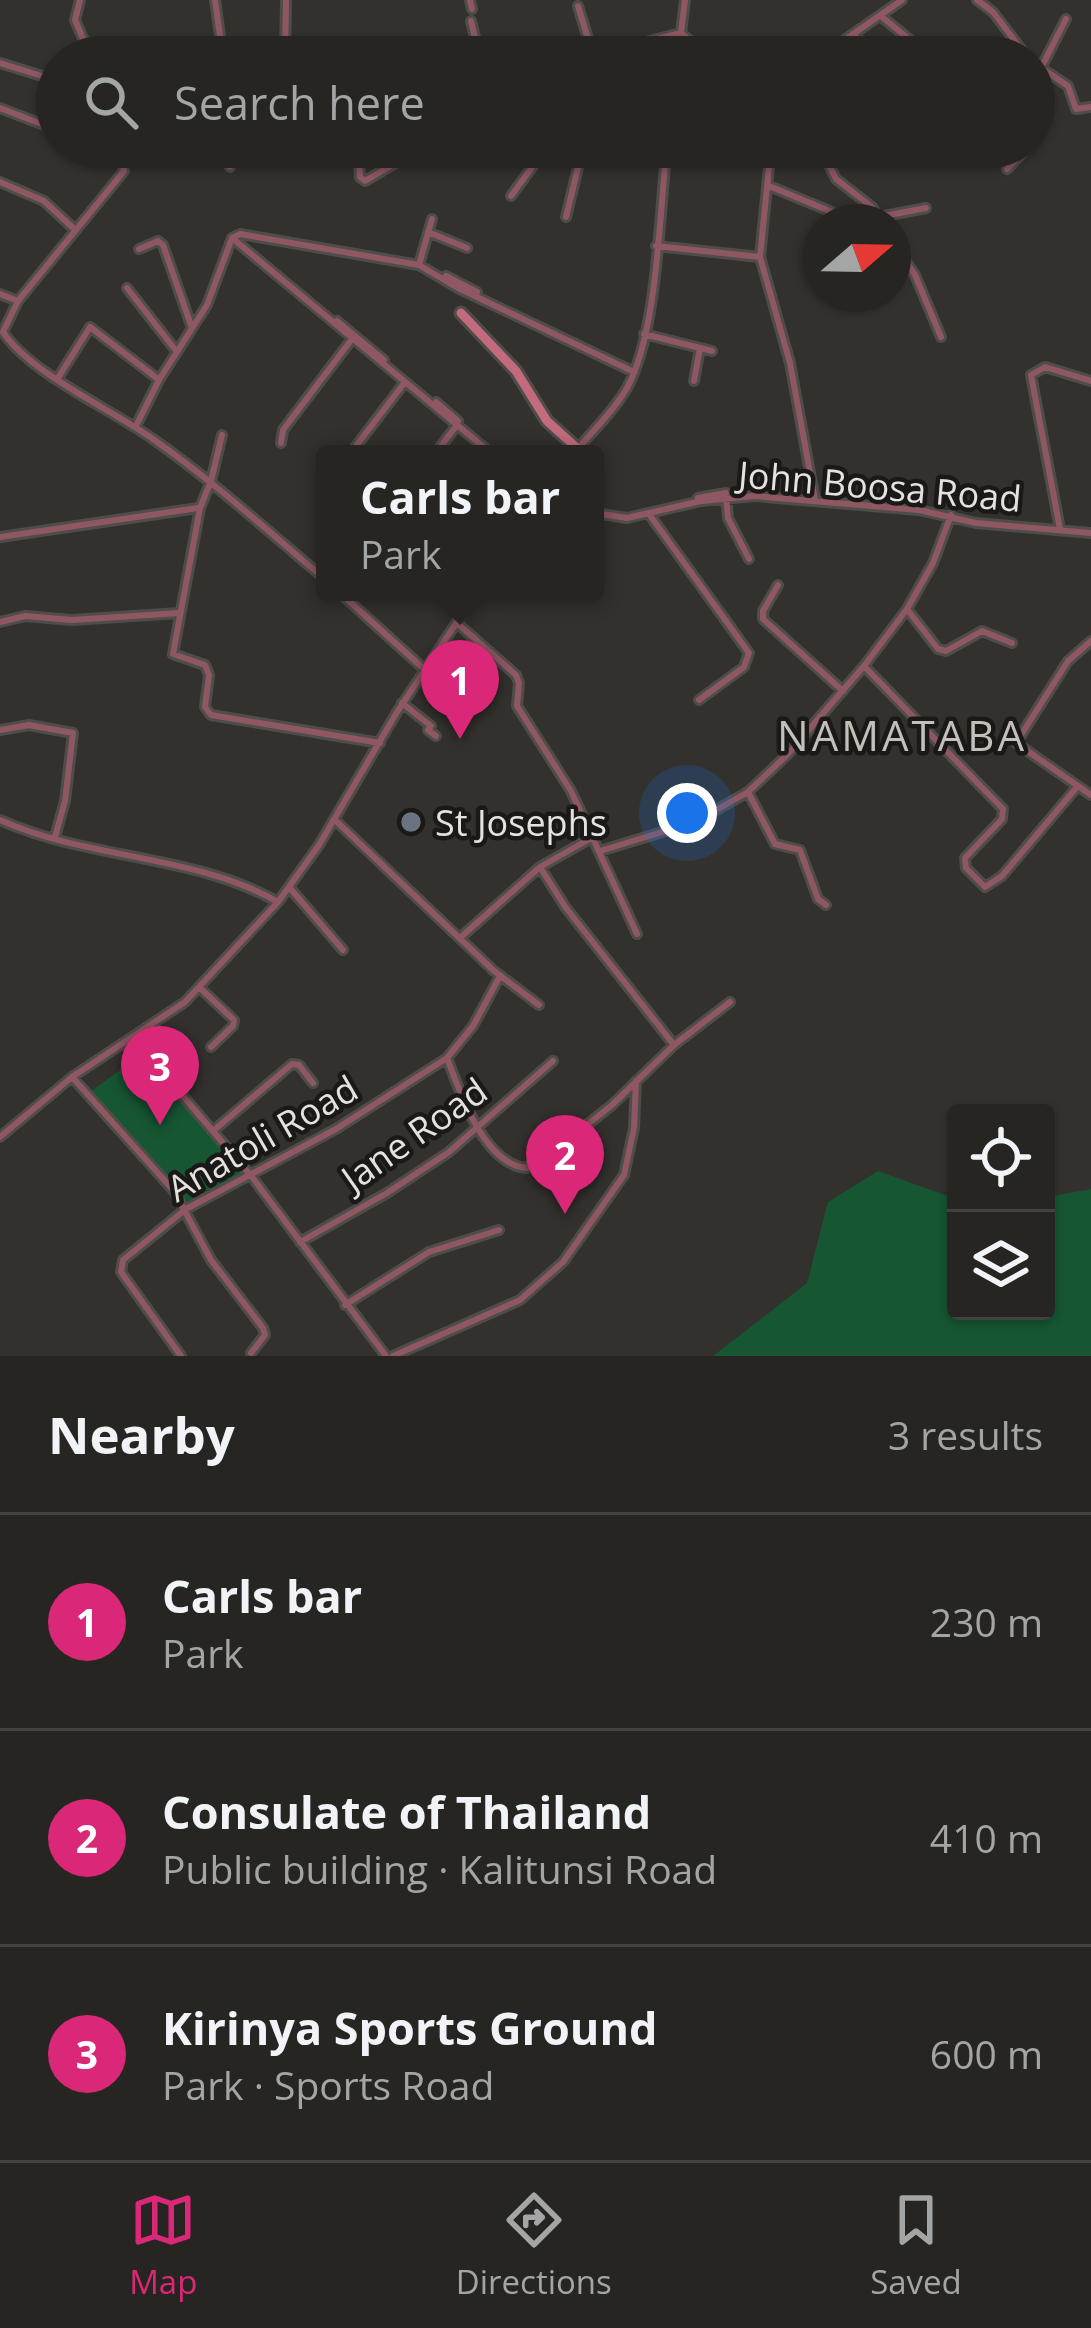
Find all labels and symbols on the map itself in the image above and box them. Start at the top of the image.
north arrow [803,204,911,312]
street label: John Boosa Road [734,449,1024,523]
pin: 1 [421,640,499,739]
district label: NAMATABA [777,706,1027,763]
your location [657,783,717,843]
place label: St Josephs [435,798,607,847]
marker: St Josephs [398,809,424,835]
pin: 3 [121,1026,199,1125]
street label: Anatoli Road [158,1064,366,1212]
street label: Jane Road [329,1066,497,1204]
pin: 2 [526,1115,604,1214]

